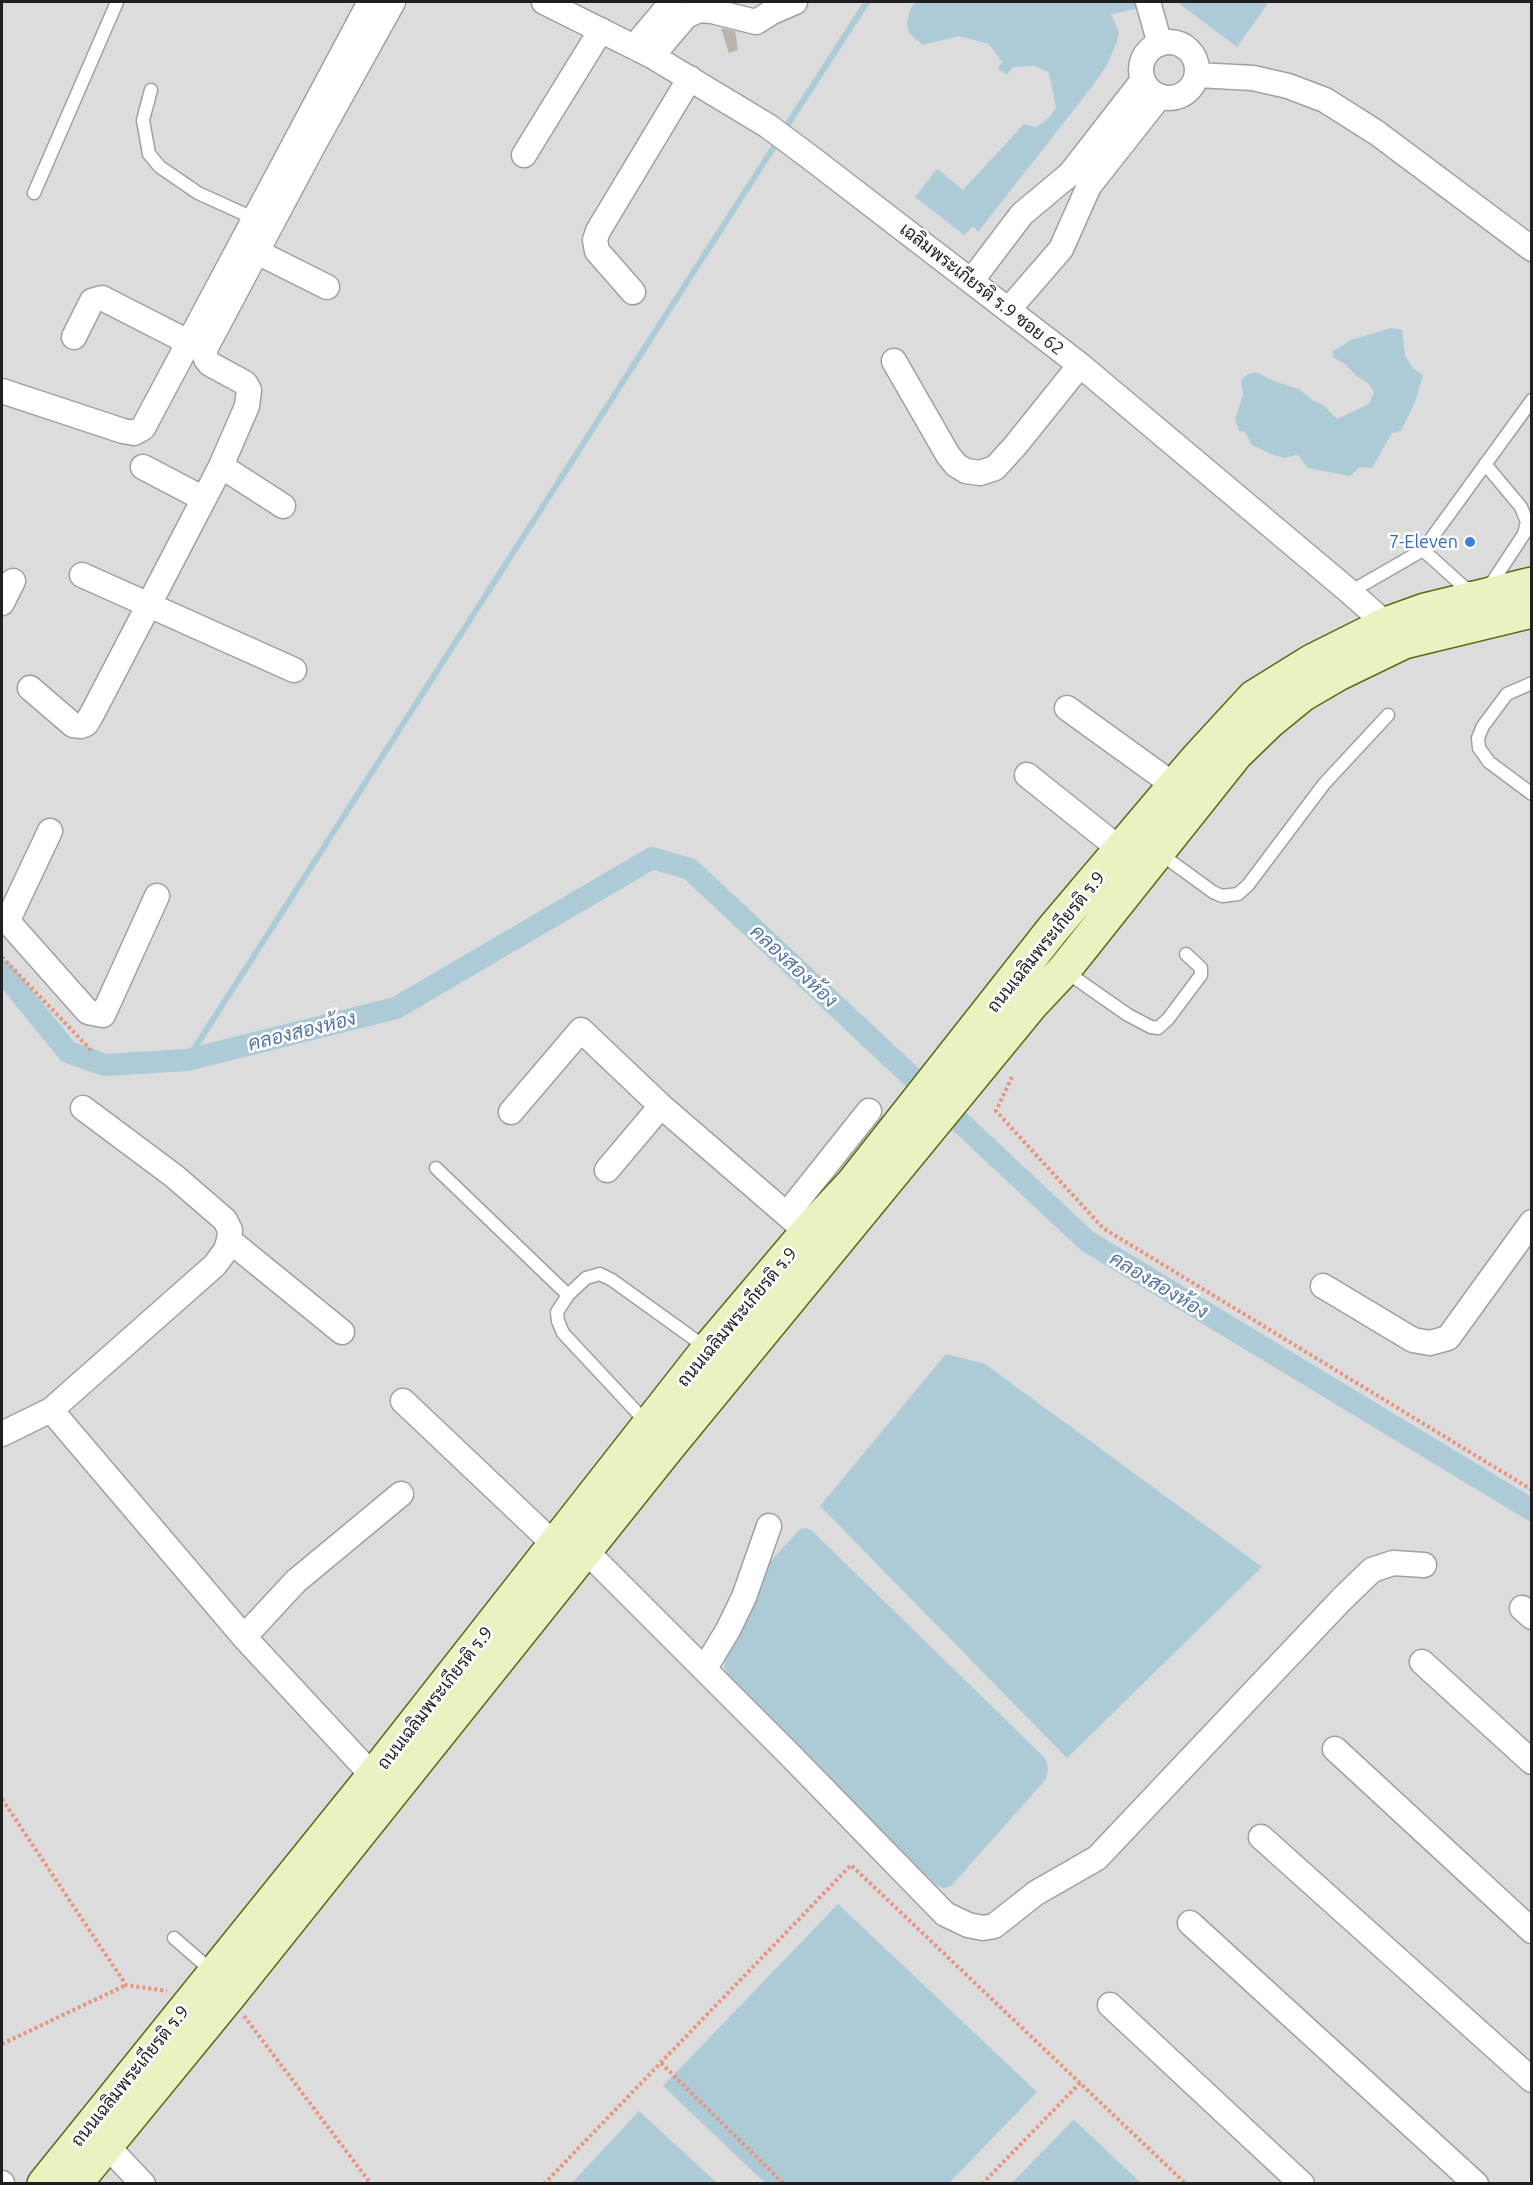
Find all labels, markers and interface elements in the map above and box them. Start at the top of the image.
street label: เฉลิมพระเกียรติ ร.9 ซอย 62 [896,218,1068,360]
place label: 7-Eleven [1389,531,1458,553]
marker: 7-Eleven [1463,535,1477,549]
street label: ถนนเฉลิมพระเกียรติ ร.9 [982,867,1110,1017]
water label: คลองสองห้อง [745,920,843,1012]
water label: คลองสองห้อง [246,1006,358,1056]
street label: ถนนเฉลิมพระเกียรติ ร.9 [672,1243,802,1391]
water label: คลองสองห้อง [1105,1246,1213,1324]
street label: ถนนเฉลิมพระเกียรติ ร.9 [373,1622,497,1774]
street label: ถนนเฉลิมพระเกียรติ ร.9 [66,2001,194,2151]

